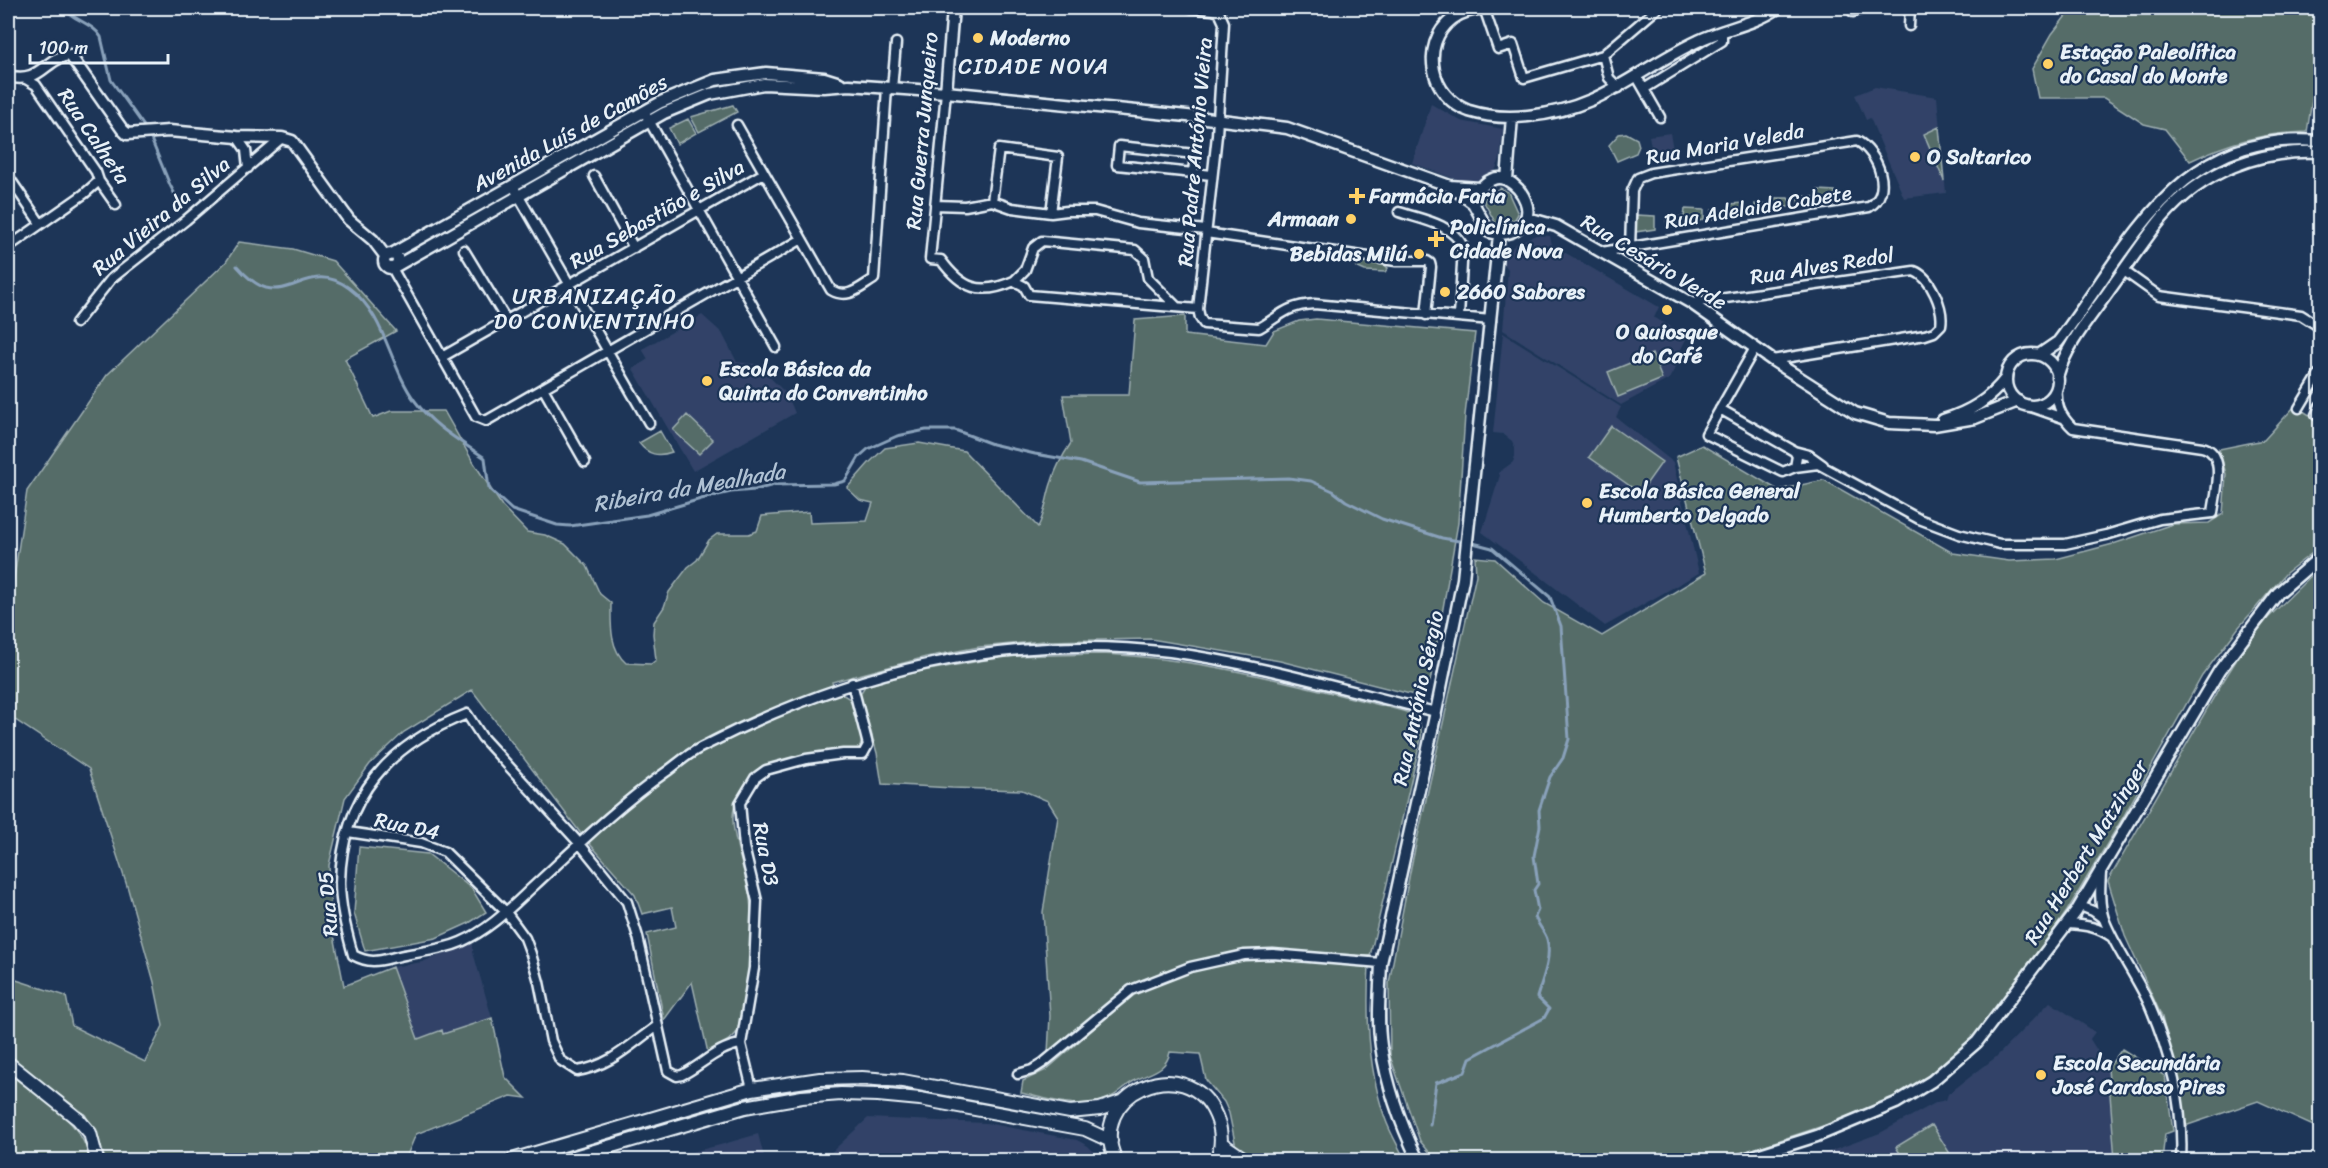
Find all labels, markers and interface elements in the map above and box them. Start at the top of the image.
place label: Moderno [989,19,1071,57]
scale bar [30,27,168,65]
street label: Rua Guerra Junqueiro [894,30,950,231]
marker: Moderno [971,31,985,45]
text: 100 m [39,32,88,64]
place label: Estação Paleolítica do Casal do Monte [2060,33,2236,95]
street label: Rua Padre António Vieira [1166,35,1224,268]
district label: CIDADE NOVA [958,47,1110,86]
marker: Estação Paleolítica do Casal do Monte [2041,57,2055,71]
street label: Avenida Luís de Camões [464,63,675,203]
street label: Rua Calheta [47,80,141,193]
street label: Rua Maria Veleda [1643,111,1807,177]
place label: O Saltarico [1927,138,2031,176]
street label: Rua Vieira da Silva [83,146,239,286]
street label: Rua Sebastião e Silva [562,148,752,280]
marker: O Saltarico [1908,150,1922,164]
street label: Rua Adelaide Cabete [1662,173,1854,241]
place label: Farmácia Faria [1368,177,1506,215]
marker: Farmácia Faria [1350,189,1364,203]
place label: Armaan [1267,200,1340,238]
street label: Rua Cesário Verde [1573,203,1735,321]
place label: Policlínica Cidade Nova [1449,208,1564,270]
marker: Armaan [1344,212,1358,226]
marker: Policlínica Cidade Nova [1427,230,1445,248]
place label: Bebidas Milú [1290,235,1408,273]
street label: Rua Alves Redol [1747,236,1898,296]
marker: Bebidas Milú [1412,247,1426,261]
place label: 2660 Sabores [1456,273,1585,311]
district label: URBANIZAÇÃO DO CONVENTINHO [494,277,696,341]
marker: 2660 Sabores [1438,285,1452,299]
marker: O Quiosque do Café [1660,303,1674,317]
place label: O Quiosque do Café [1616,313,1718,375]
place label: Escola Básica da Quinta do Conventinho [719,350,928,412]
marker: Escola Básica da Quinta do Conventinho [700,374,714,388]
water label: Ribeira da Mealhada [590,451,790,524]
place label: Escola Básica General Humberto Delgado [1598,472,1801,534]
marker: Escola Básica General Humberto Delgado [1580,496,1594,510]
street label: Rua António Sérgio [1381,607,1455,789]
street label: Rua Herbert Matzinger [2013,751,2159,952]
street label: Rua D4 [371,801,443,851]
street label: Rua D3 [741,819,791,890]
street label: Rua D5 [306,870,350,938]
place label: Escola Secundária José Cardoso Pires [2052,1044,2225,1106]
marker: Escola Secundária José Cardoso Pires [2034,1068,2048,1082]

